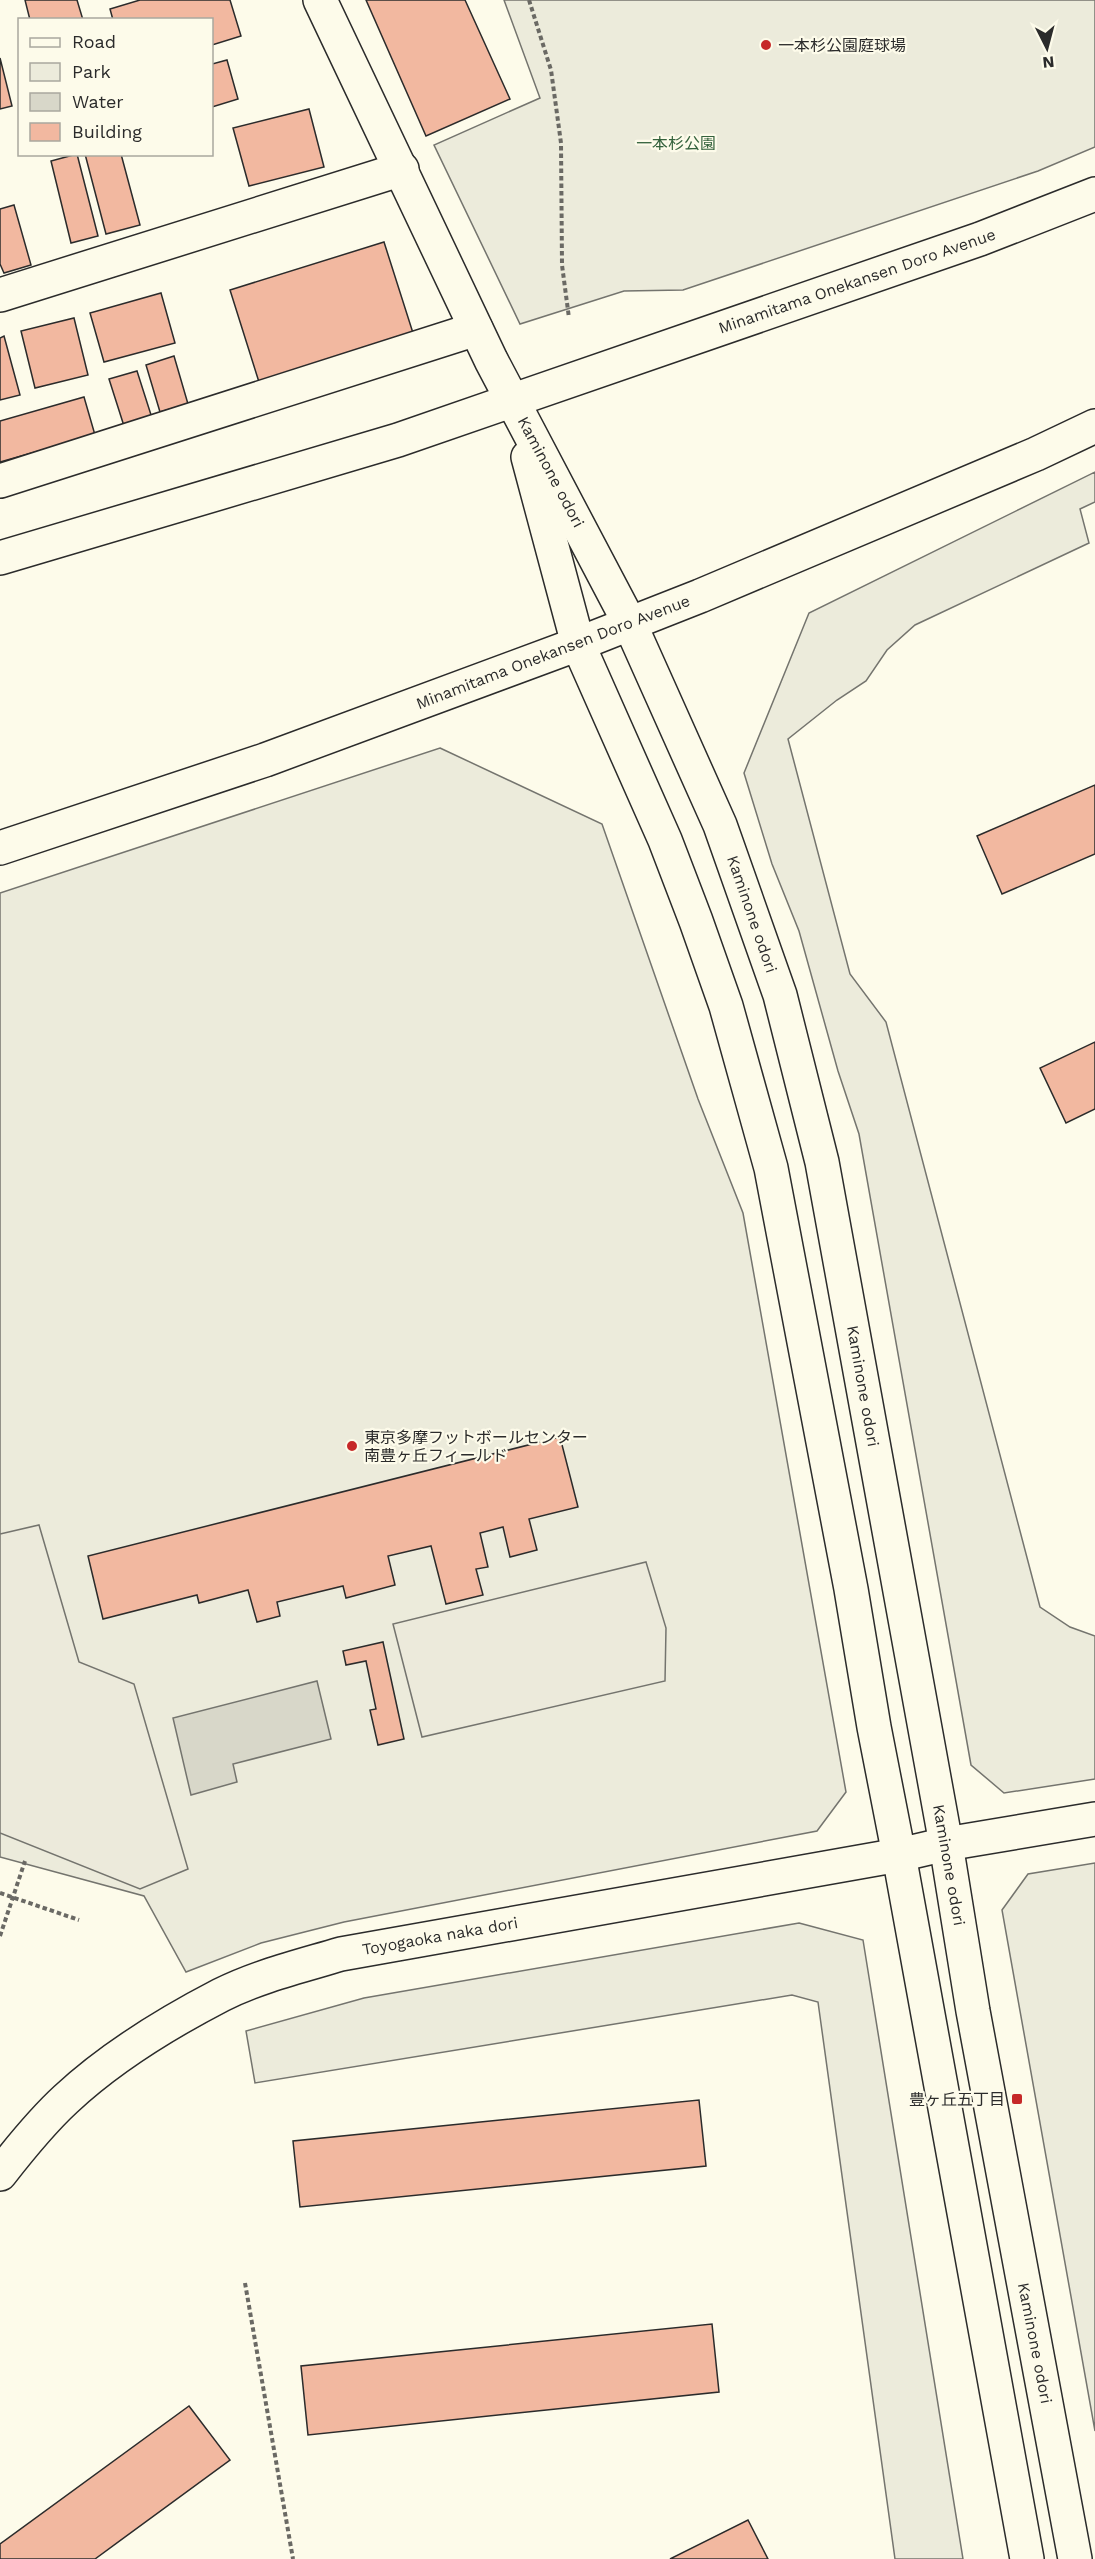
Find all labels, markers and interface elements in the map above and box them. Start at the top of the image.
legend [18,18,213,156]
north arrow [1017,18,1077,78]
text: Road [72,31,116,52]
place label: 一本杉公園庭球場 [778,36,906,55]
marker: 一本杉公園庭球場 [759,38,773,52]
text: N [1042,52,1055,72]
text: Park [72,61,111,82]
text: Water [72,91,124,112]
text: Building [72,121,142,142]
park label: 一本杉公園 [636,134,716,153]
street label: Minamitama Onekansen Doro Avenue [716,225,998,337]
street label: Kaminone odori [514,413,588,531]
street label: Minamitama Onekansen Doro Avenue [413,591,693,713]
street label: Kaminone odori [723,853,781,975]
street label: Kaminone odori [843,1324,883,1448]
place label: 東京多摩フットボールセンター 南豊ヶ丘フィールド [364,1428,588,1465]
marker: 東京多摩フットボールセンター 南豊ヶ丘フィールド [345,1439,359,1453]
street label: Kaminone odori [929,1803,969,1927]
street label: Toyogaoka naka dori [361,1913,519,1959]
place label: 豊ヶ丘五丁目 [909,2090,1005,2109]
marker: 豊ヶ丘五丁目 [1010,2092,1024,2106]
street label: Kaminone odori [1014,2281,1056,2405]

